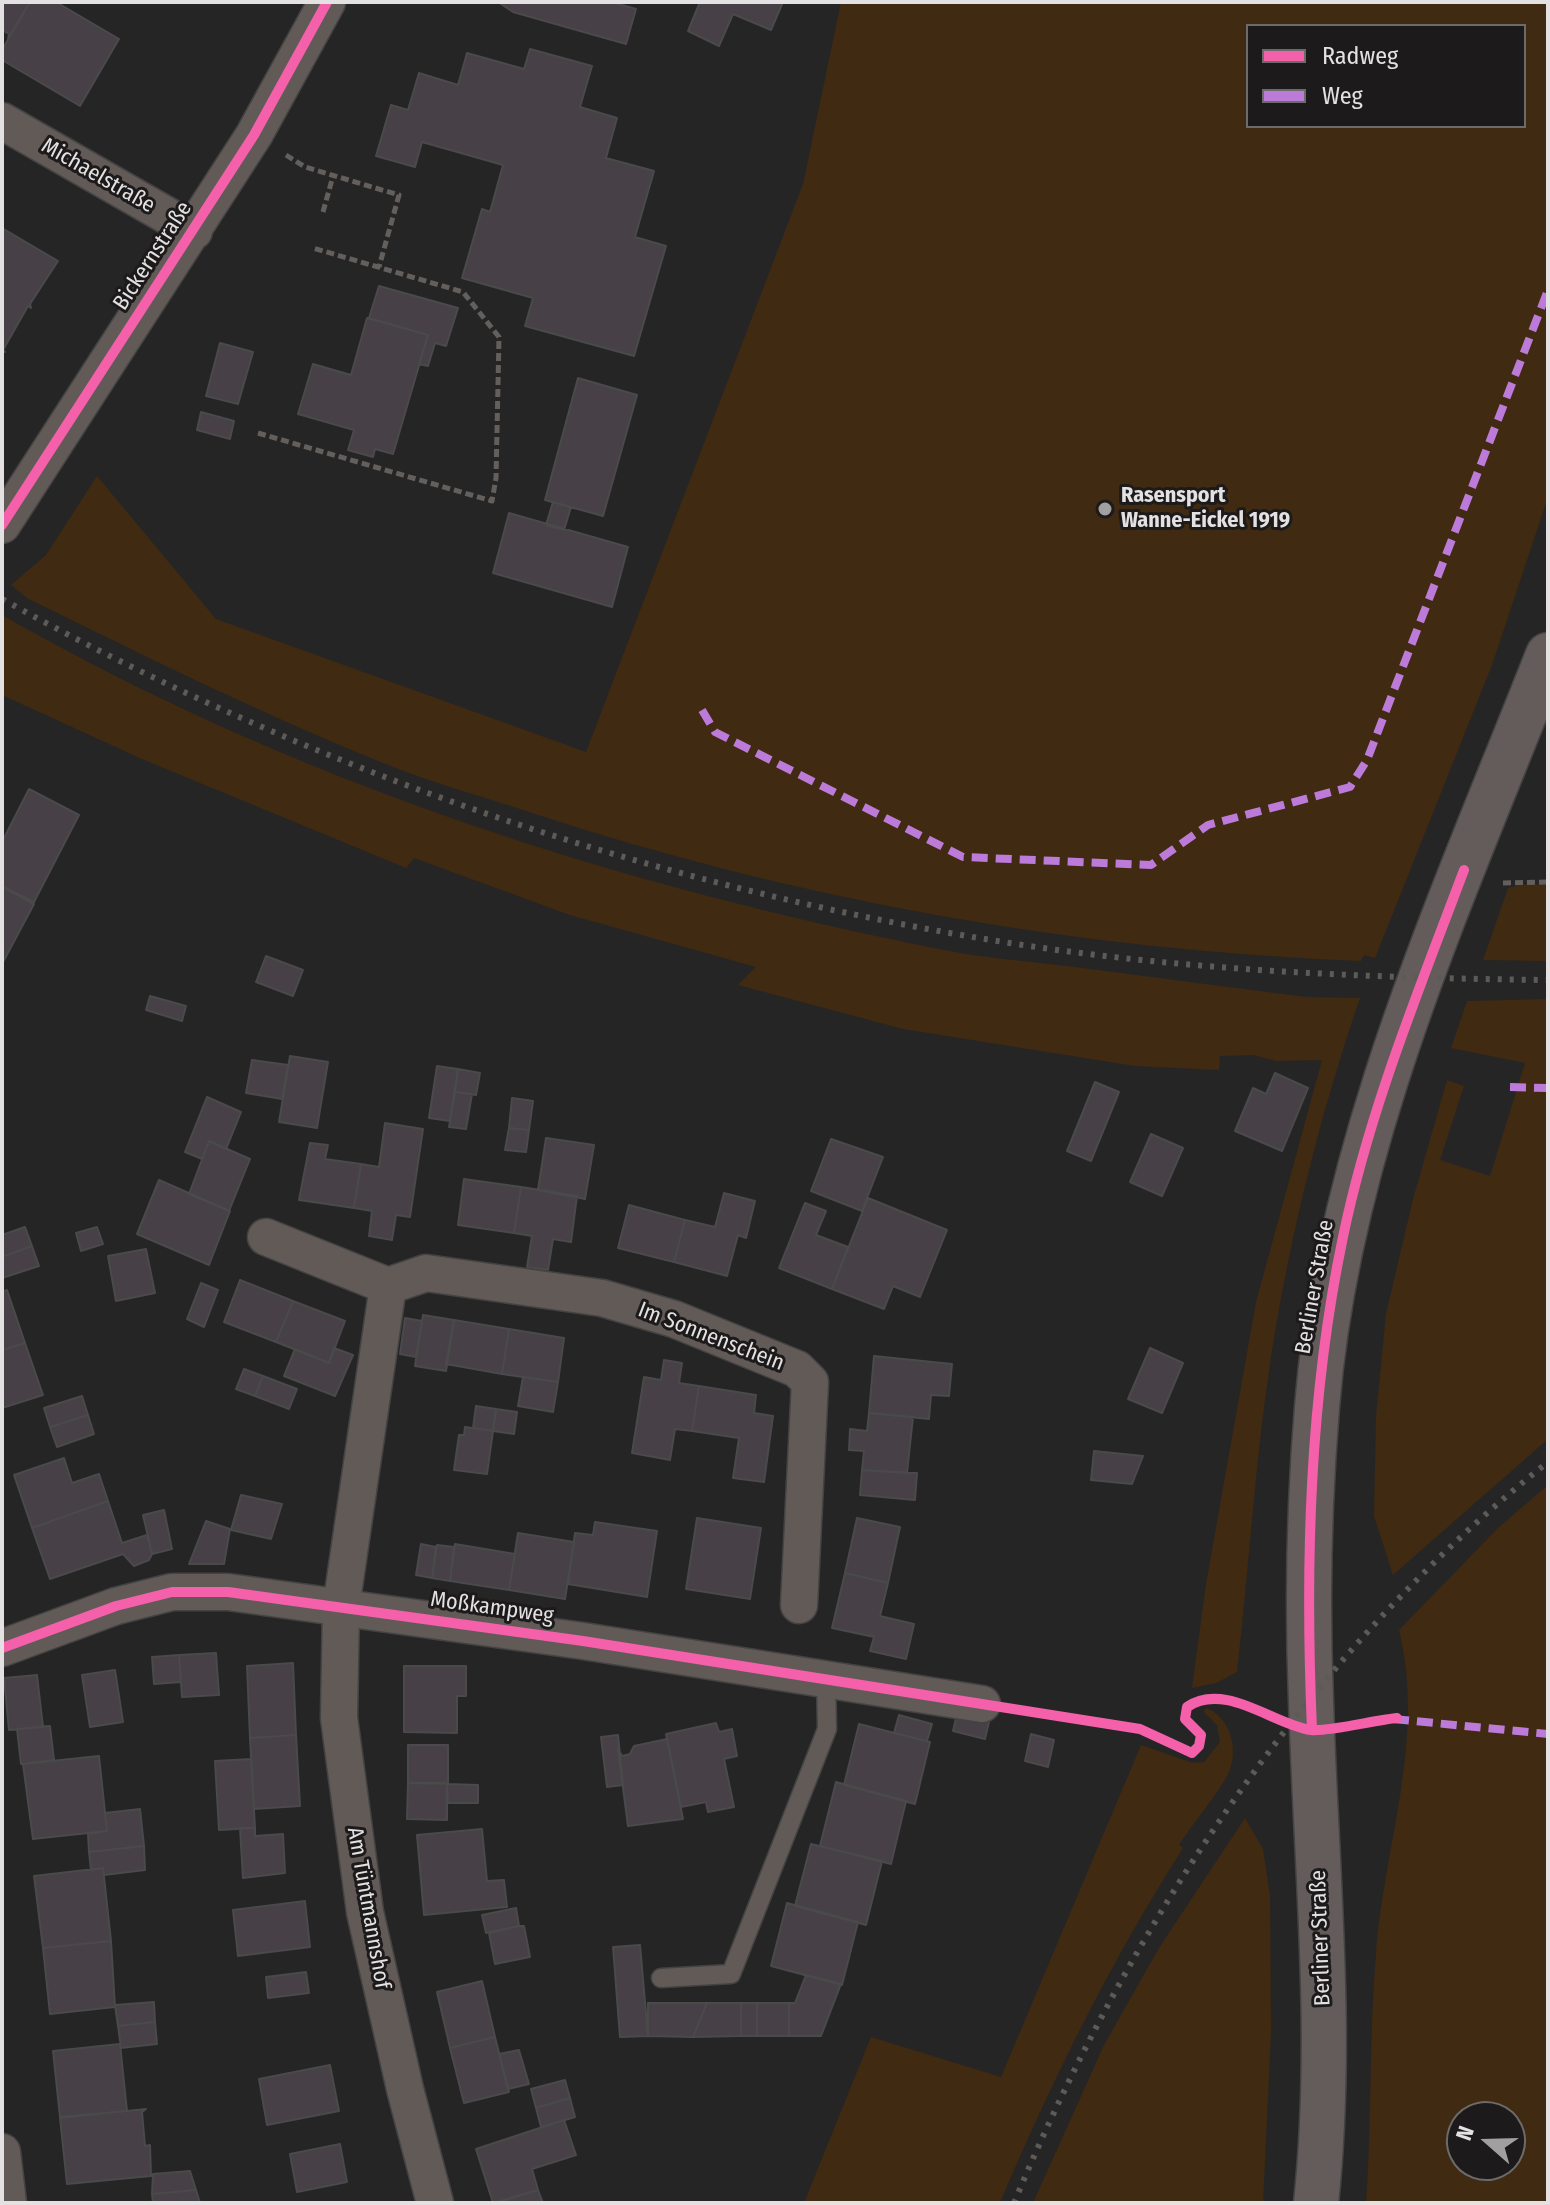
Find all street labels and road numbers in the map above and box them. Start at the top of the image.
street label: Michaelstraße [37,133,159,219]
street label: Bickernstraße [108,197,198,315]
street label: Berliner Straße [1290,1218,1340,1356]
street label: Im Sonnenschein [634,1297,788,1377]
street label: Moßkampweg [429,1586,555,1630]
street label: Am Tüntmannshof [341,1825,395,1991]
street label: Berliner Straße [1305,1870,1337,2006]

